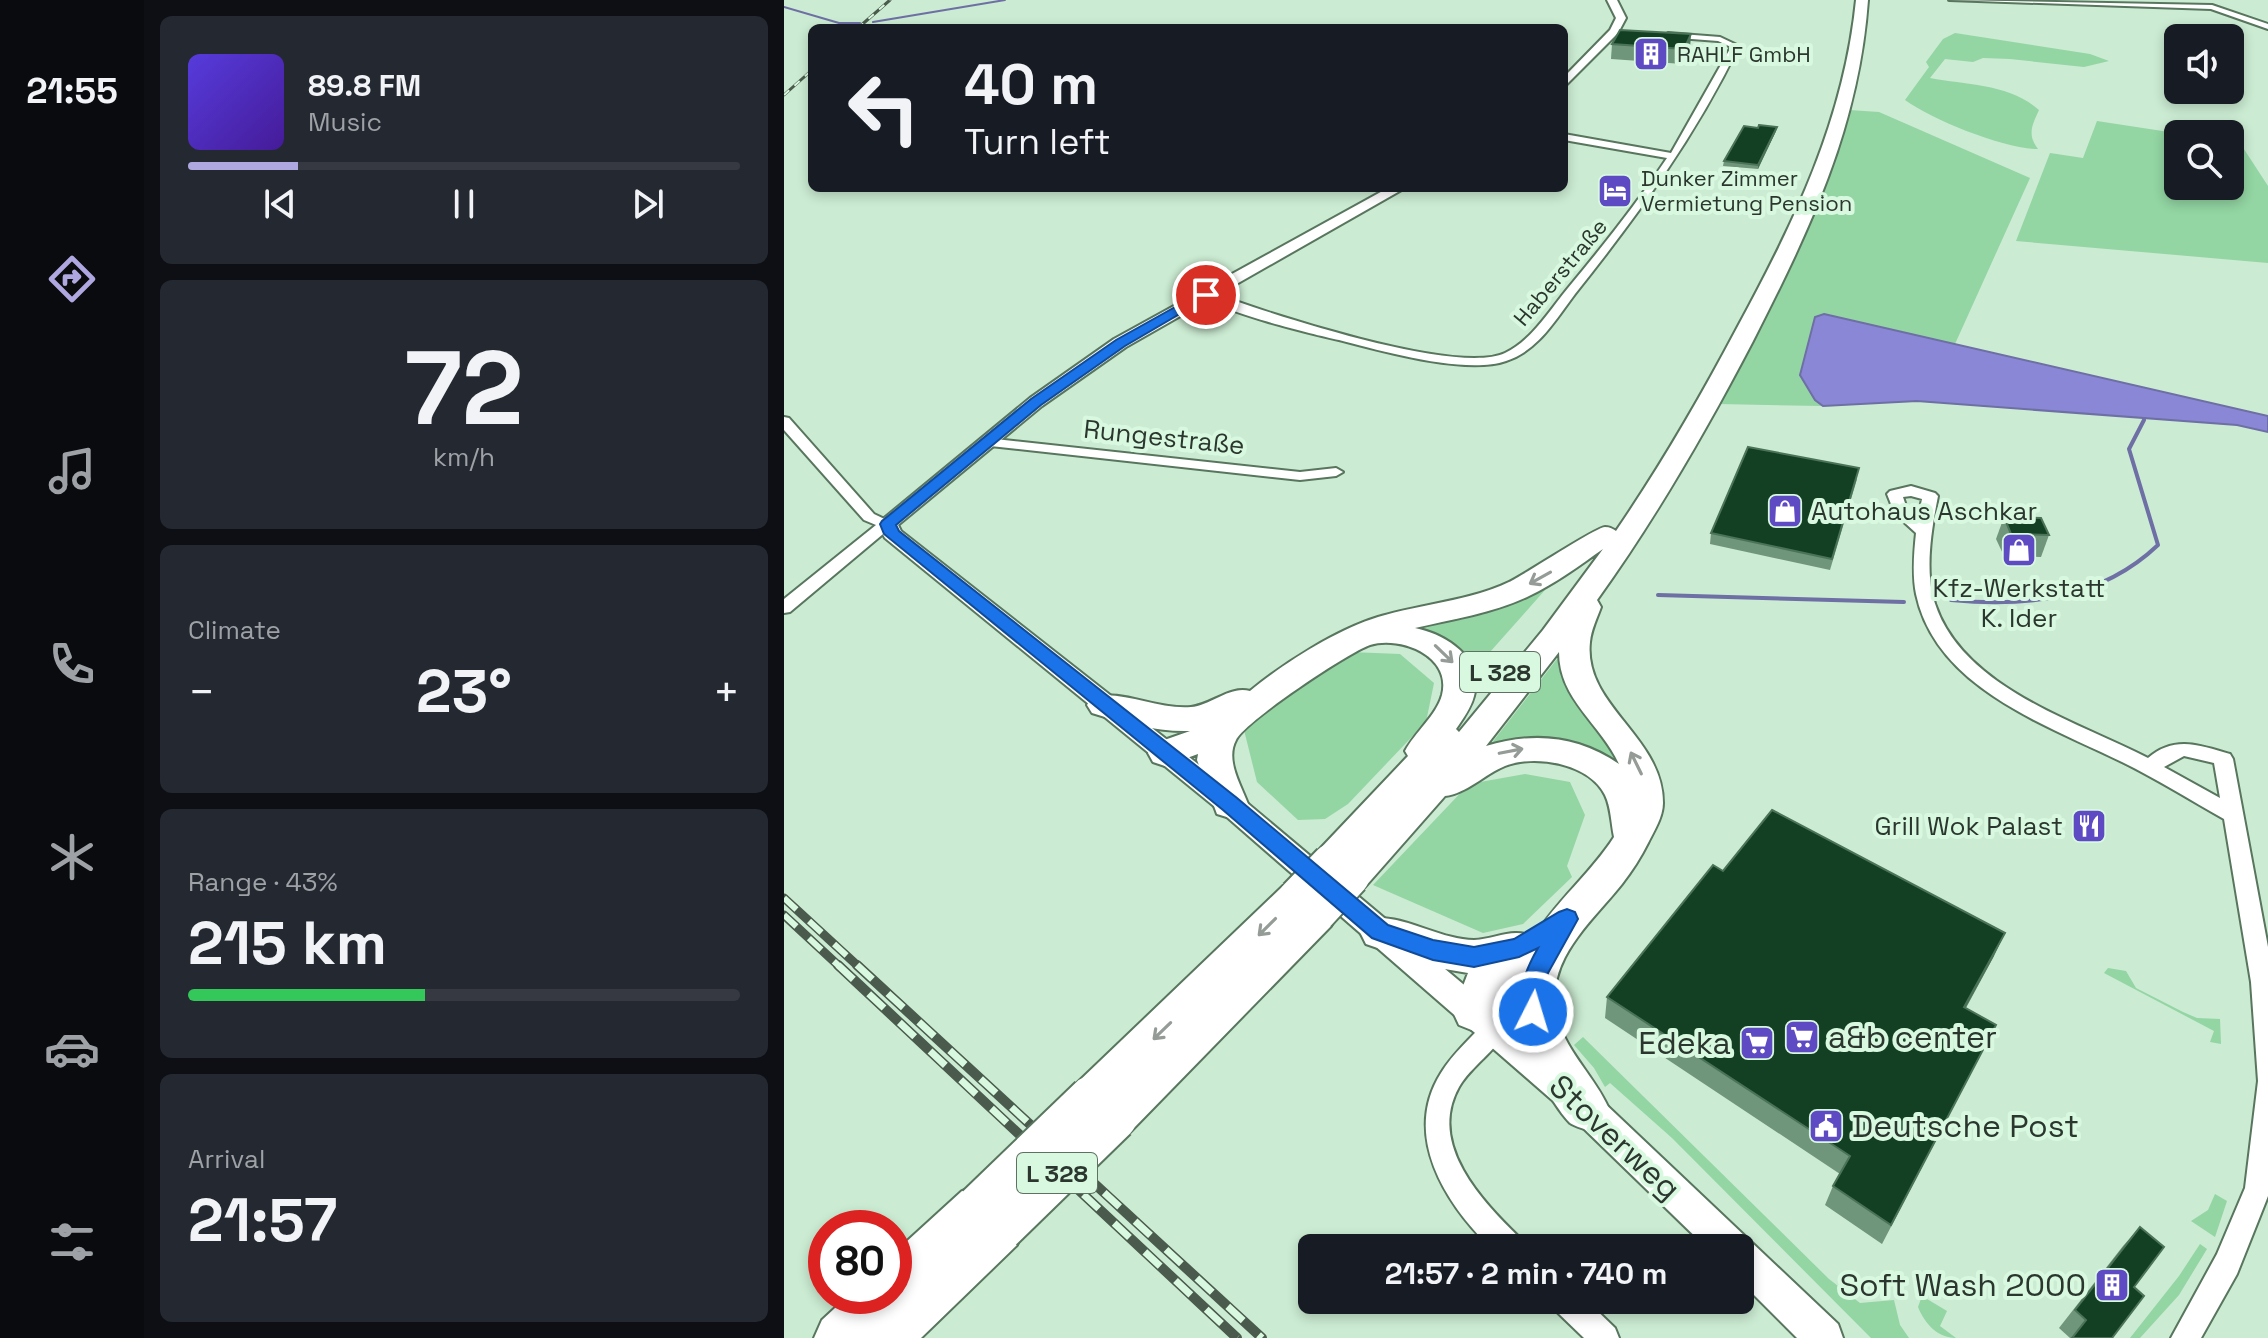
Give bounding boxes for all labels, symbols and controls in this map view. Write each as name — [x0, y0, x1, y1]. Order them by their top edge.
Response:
map controls — [2164, 24, 2244, 200]
button: sound — [2164, 24, 2244, 104]
building icon: RAHLF GmbH — [1632, 35, 1670, 73]
place label: RAHLF GmbH — [1677, 40, 1811, 68]
text: 40 m — [964, 49, 1098, 120]
icon: left — [832, 56, 936, 160]
text: 89.8 FM — [308, 66, 421, 105]
text: 21:55 — [26, 68, 118, 114]
text: Music — [308, 105, 382, 139]
text: Turn left — [964, 119, 1111, 165]
button: search — [2164, 120, 2244, 200]
place label: Dunker Zimmer Vermietung Pension — [1641, 164, 1852, 217]
hotel icon: Dunker Zimmer Vermietung Pension — [1596, 172, 1634, 210]
icon: previous — [258, 182, 302, 226]
icon: pause — [442, 182, 486, 226]
icon: next — [626, 182, 670, 226]
street label: Haberstraße — [1507, 213, 1613, 331]
icon: directions — [44, 251, 100, 307]
pin — [1172, 261, 1240, 329]
icon: arrive — [1184, 273, 1228, 317]
text: 72 — [405, 322, 523, 454]
street label: Rungestraße — [1082, 412, 1246, 462]
text: km/h — [433, 440, 495, 474]
icon: music — [44, 443, 100, 499]
shop icon: Autohaus Aschkar — [1766, 492, 1804, 530]
place label: Autohaus Aschkar — [1811, 494, 2037, 528]
shop icon: Kfz-Werkstatt K. Ider — [2000, 531, 2038, 569]
one-way arrow — [1529, 570, 1552, 586]
place label: Kfz-Werkstatt K. Ider — [1933, 571, 2105, 635]
text: Climate — [188, 613, 281, 647]
icon: phone — [44, 636, 100, 692]
one-way arrow — [1433, 643, 1453, 663]
road number: L 328 — [1460, 652, 1540, 692]
text: 23° — [416, 653, 512, 730]
text: − — [188, 664, 215, 720]
text: + — [713, 664, 740, 720]
one-way arrow — [1497, 743, 1523, 758]
one-way arrow — [1628, 751, 1643, 775]
restaurant icon: Grill Wok Palast — [2070, 807, 2108, 845]
place label: Grill Wok Palast — [1874, 809, 2063, 843]
icon: climate — [44, 829, 100, 885]
text: Range · 43% — [188, 865, 338, 899]
text: 215 km — [188, 905, 387, 982]
one-way arrow — [1258, 917, 1277, 936]
position arrow — [1491, 970, 1575, 1054]
place label: a&b center — [1828, 1017, 1997, 1057]
supermarket icon: a&b center — [1783, 1018, 1821, 1056]
icon: car — [44, 1021, 100, 1077]
one-way arrow — [1152, 1022, 1172, 1041]
place label: Edeka — [1638, 1023, 1731, 1063]
supermarket icon: Edeka — [1738, 1024, 1776, 1062]
street label: Stoverweg — [1541, 1066, 1689, 1208]
place label: Deutsche Post — [1852, 1106, 2079, 1146]
public building icon: Deutsche Post — [1807, 1107, 1845, 1145]
text: Arrival — [188, 1142, 265, 1176]
road number: L 328 — [1017, 1153, 1097, 1193]
text: 21:57 — [188, 1182, 337, 1259]
speed limit sign: 80 — [808, 1210, 912, 1314]
icon: filters — [44, 1214, 100, 1270]
text: 21:57 · 2 min · 740 m — [1385, 1254, 1667, 1293]
place label: Soft Wash 2000 — [1839, 1265, 2086, 1305]
building icon: Soft Wash 2000 — [2093, 1266, 2131, 1304]

